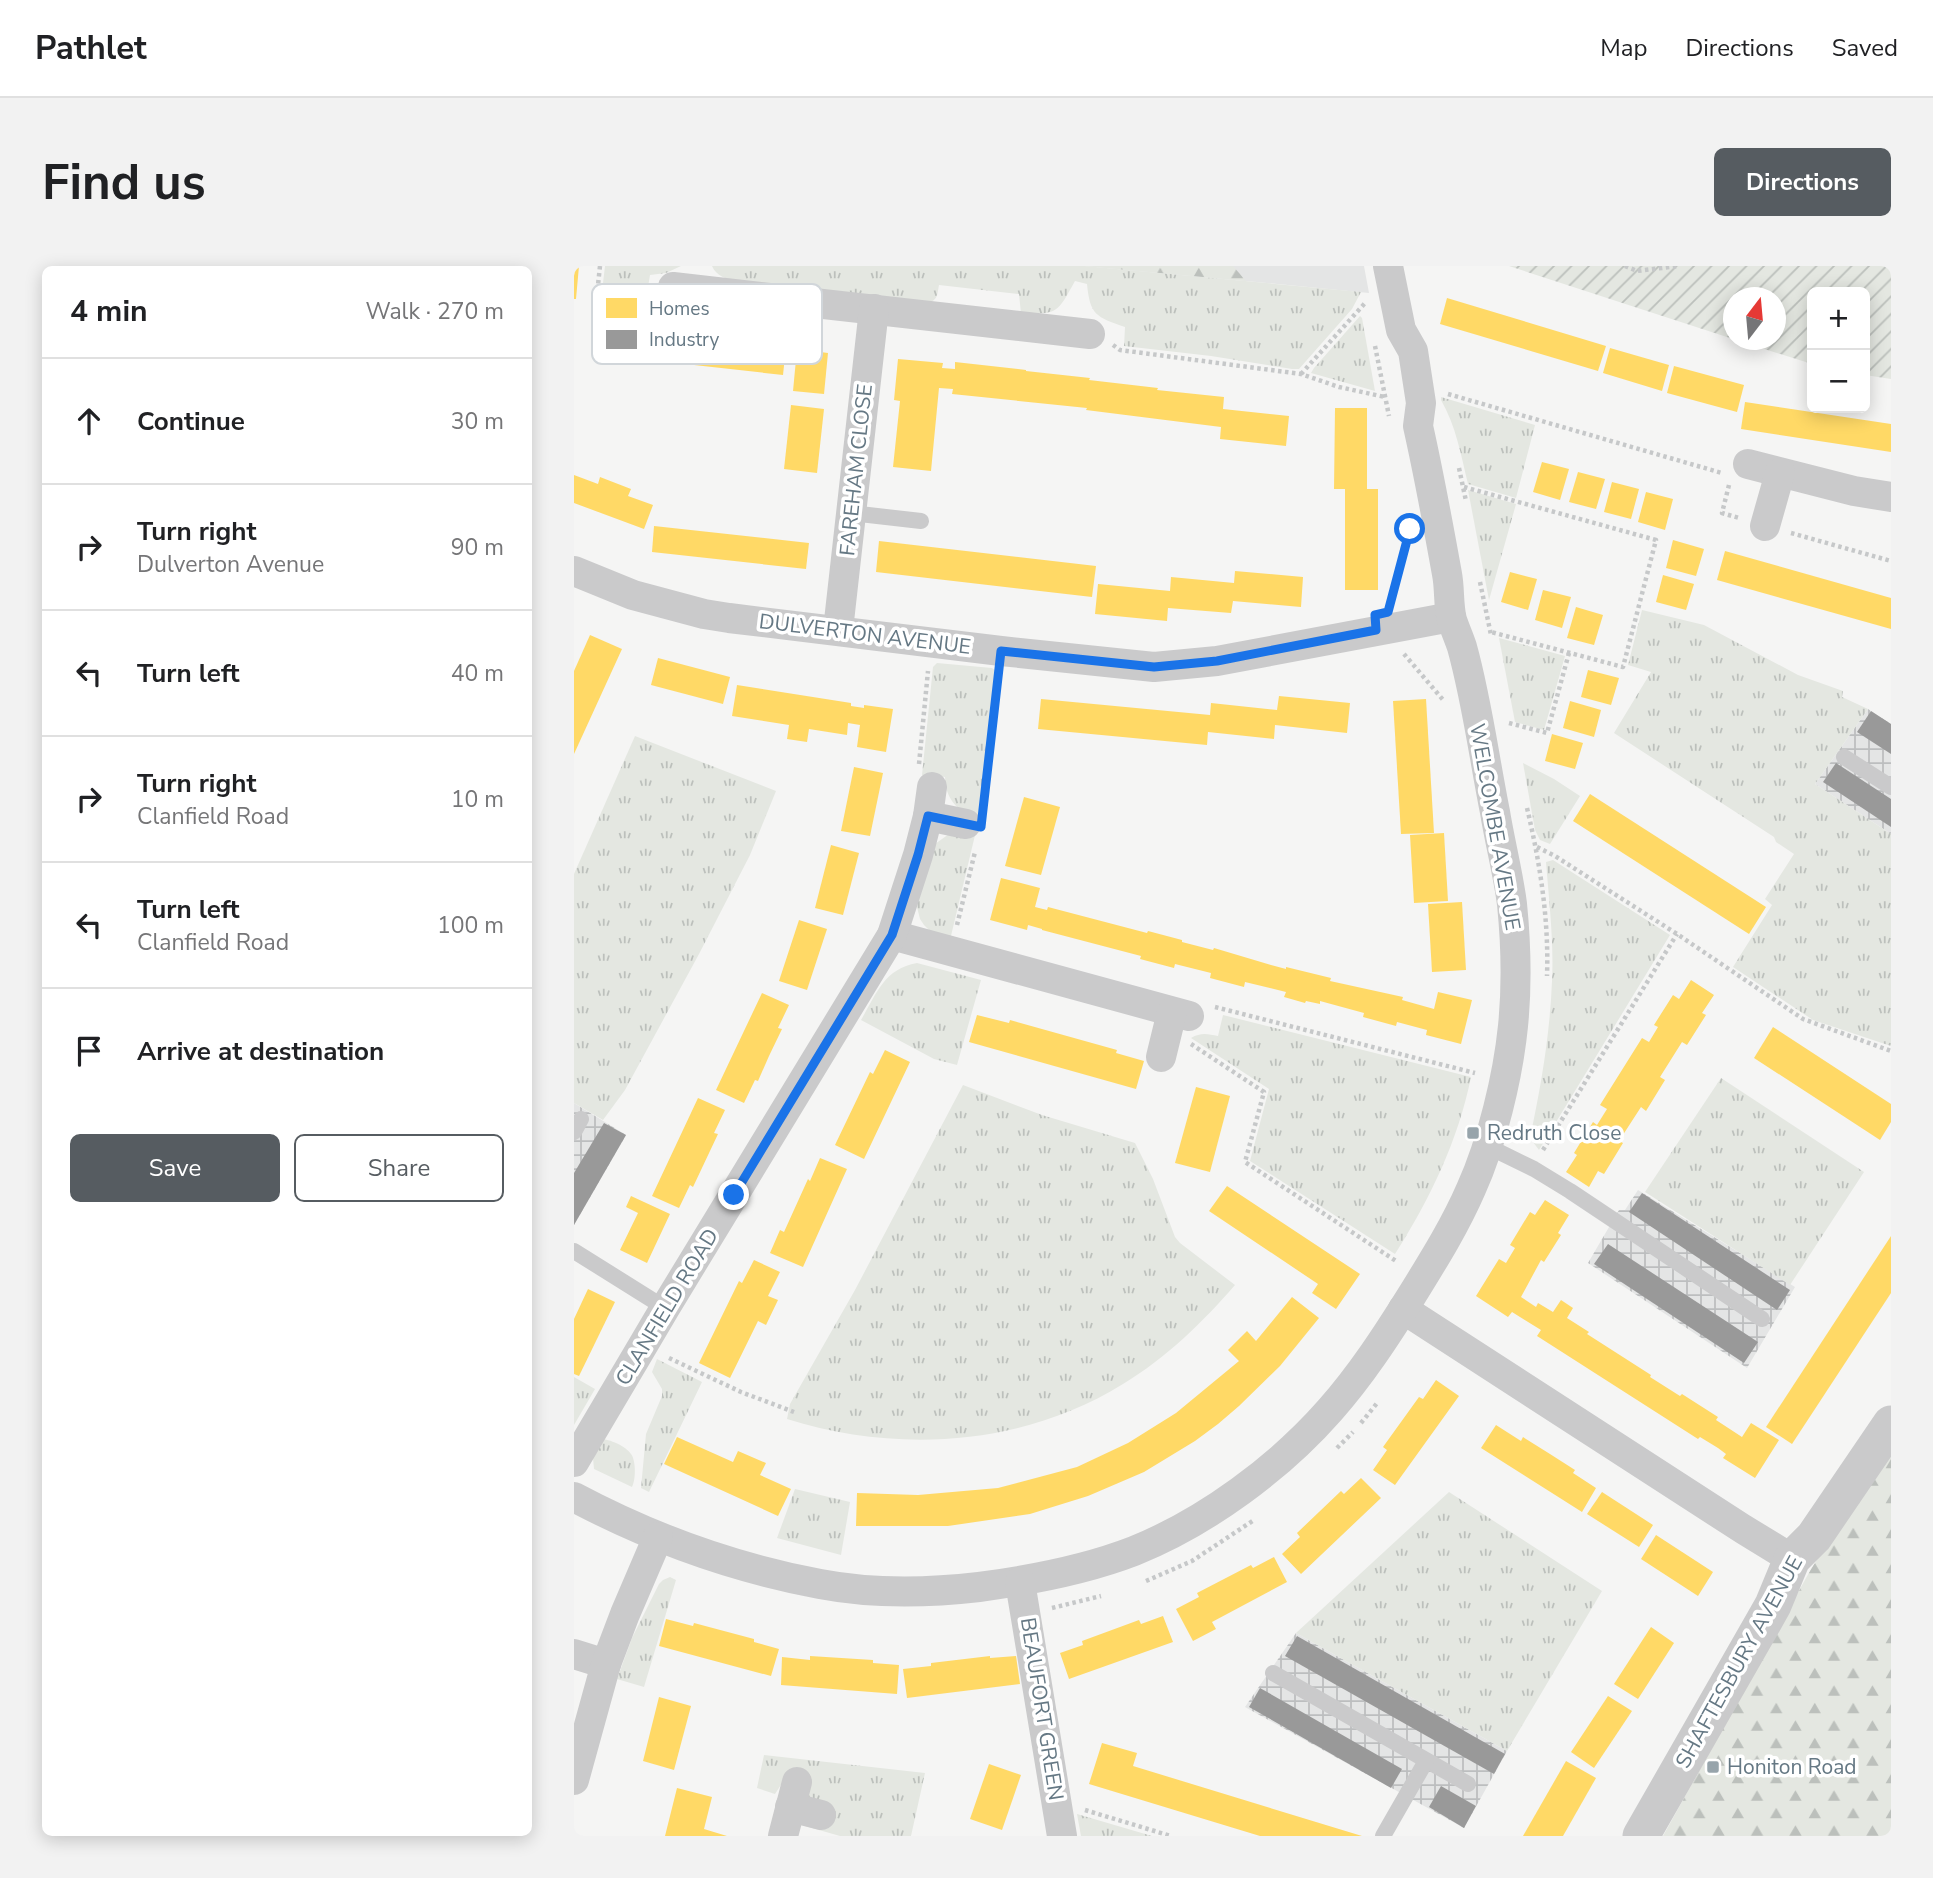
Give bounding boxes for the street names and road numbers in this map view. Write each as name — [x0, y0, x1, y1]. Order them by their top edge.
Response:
street label: FAREHAM CLOSE — [833, 383, 879, 557]
street label: DULVERTON AVENUE — [757, 607, 973, 661]
street label: WELCOMBE AVENUE — [1463, 721, 1527, 933]
street label: CLANFIELD ROAD — [609, 1223, 725, 1391]
street label: SHAFTESBURY AVENUE — [1669, 1551, 1809, 1773]
street label: BEAUFORT GREEN — [1014, 1616, 1070, 1802]

